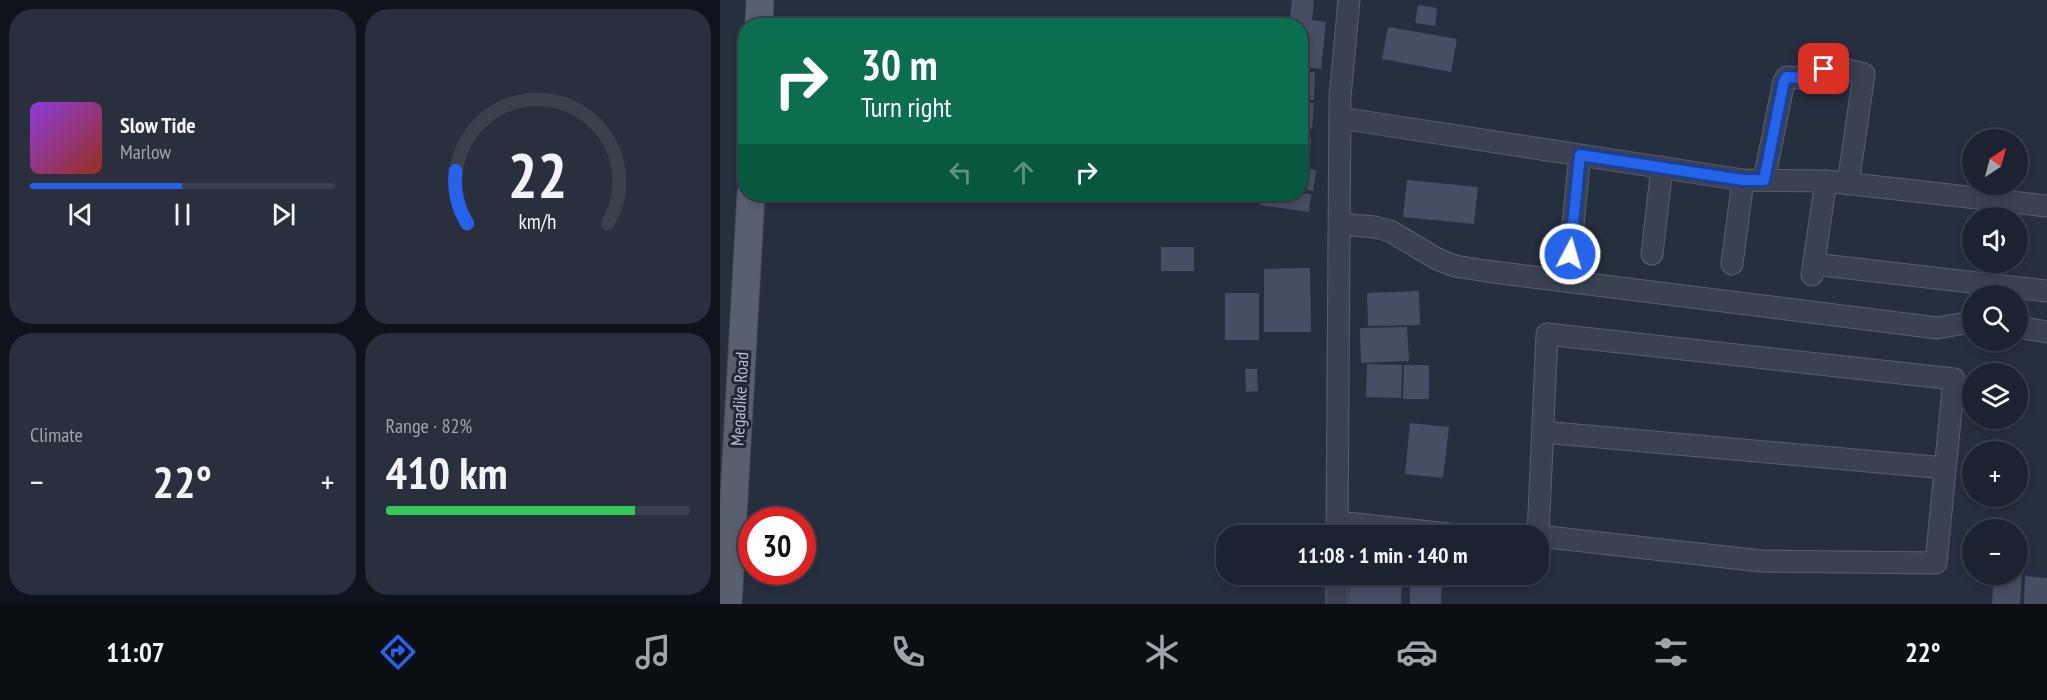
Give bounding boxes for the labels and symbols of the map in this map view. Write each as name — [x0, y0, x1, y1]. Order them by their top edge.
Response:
pin — [1798, 43, 1849, 94]
north arrow — [1962, 129, 2028, 195]
position arrow — [1538, 222, 1602, 286]
street label: Megadike Road — [726, 351, 753, 447]
speed limit sign: 30 — [738, 507, 816, 585]

